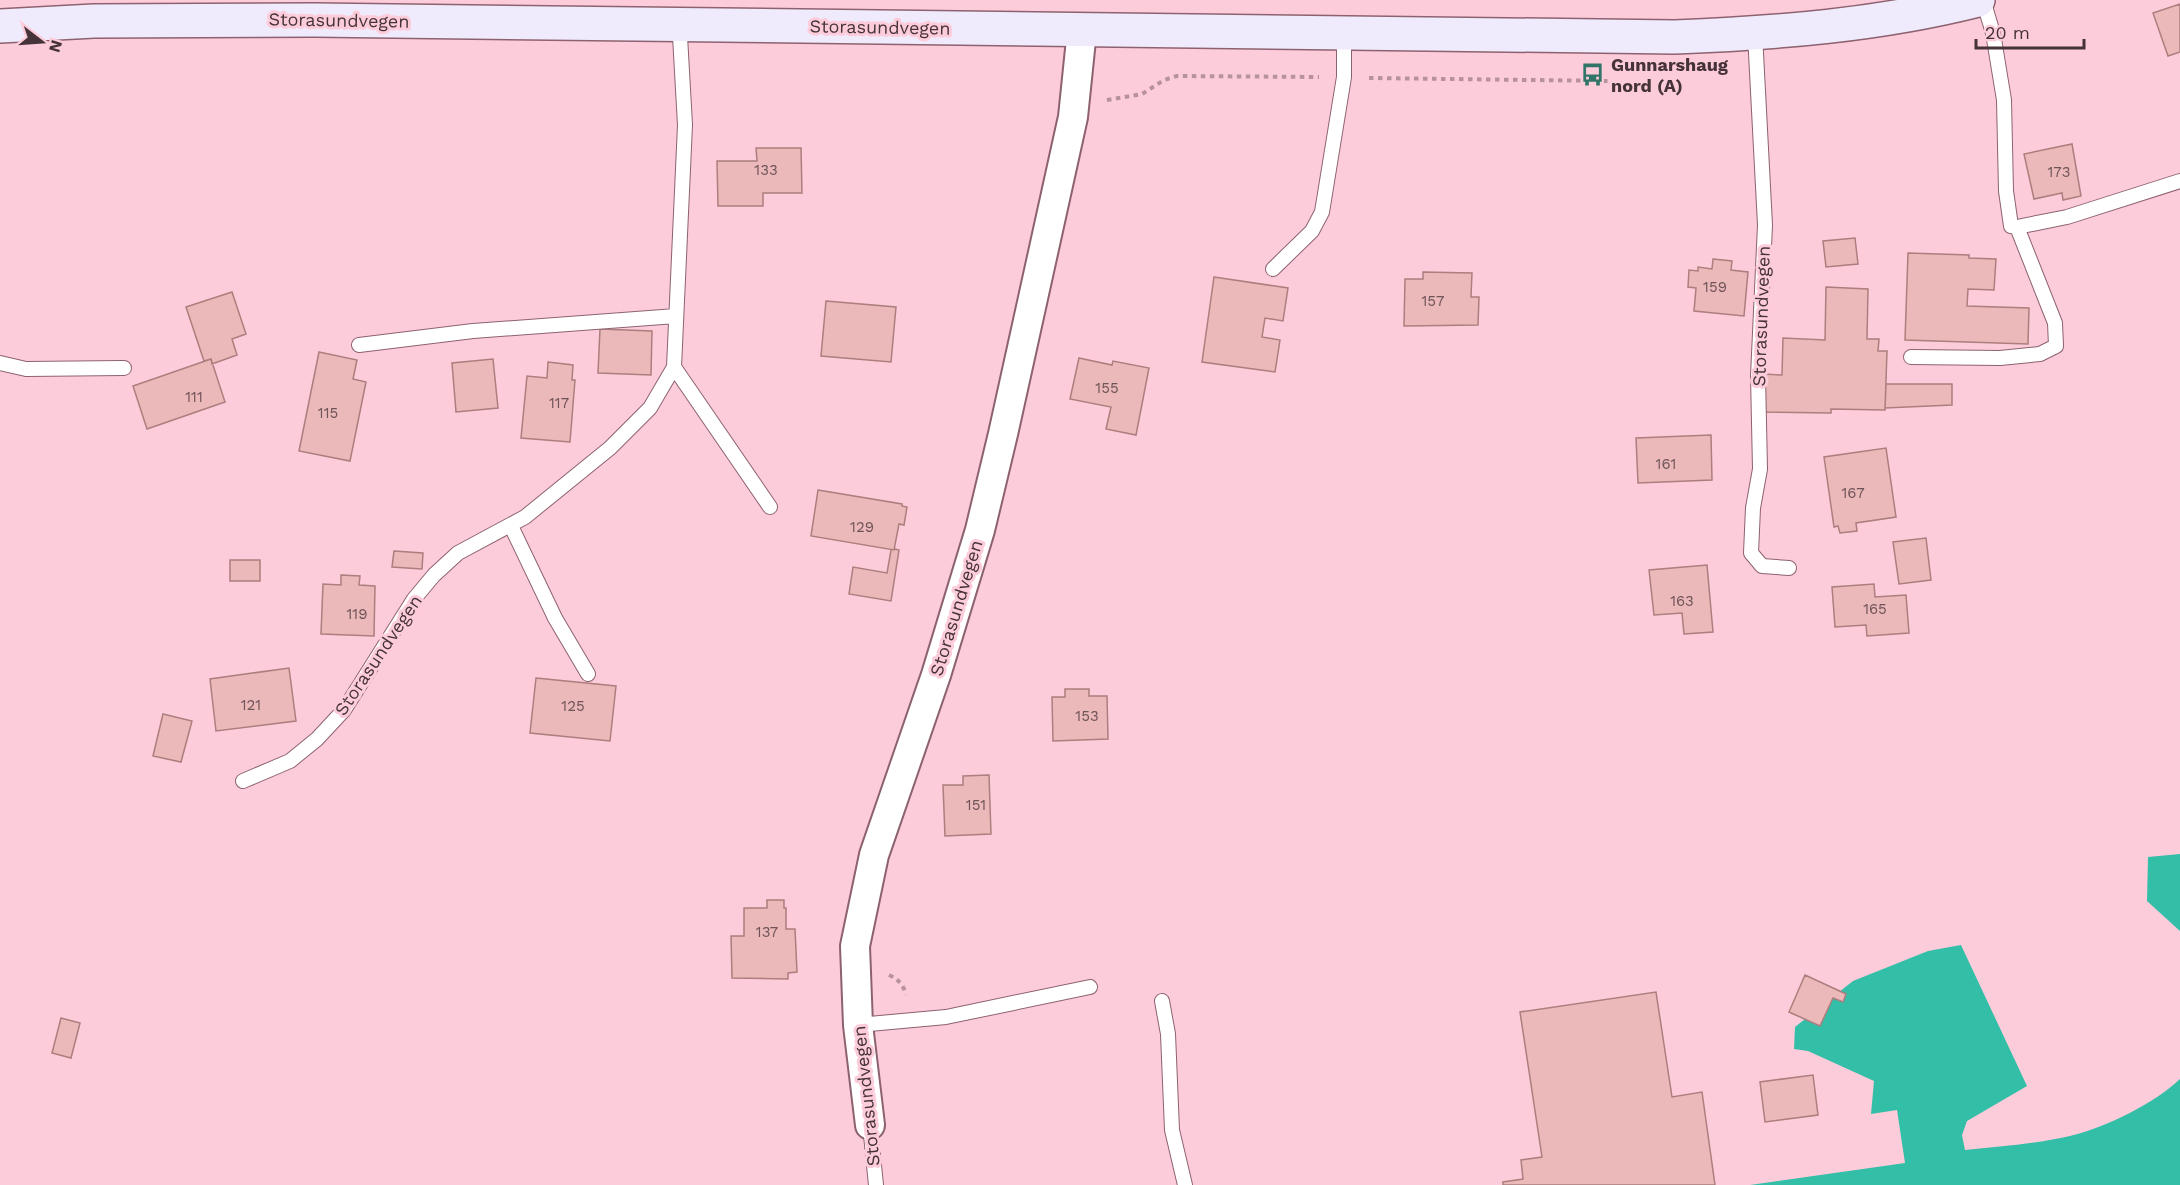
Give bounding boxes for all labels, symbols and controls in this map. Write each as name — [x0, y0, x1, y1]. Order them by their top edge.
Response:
street label: Storasundvegen — [268, 8, 410, 32]
north arrow — [12, 12, 72, 72]
scale bar — [1976, 12, 2084, 50]
street label: Storasundvegen — [809, 15, 951, 39]
text: 20 m — [1985, 22, 2030, 43]
text: N — [45, 38, 67, 55]
place label: Gunnarshaug nord (A) — [1611, 54, 1729, 96]
bus stop icon: Gunnarshaug nord (A) — [1580, 61, 1606, 87]
house number: 133 — [754, 161, 778, 179]
house number: 173 — [2047, 163, 2071, 181]
street label: Storasundvegen — [1748, 245, 1774, 387]
house number: 159 — [1703, 278, 1727, 296]
house number: 157 — [1422, 292, 1445, 310]
house number: 155 — [1095, 379, 1119, 397]
house number: 111 — [185, 388, 203, 406]
house number: 117 — [549, 394, 569, 412]
house number: 115 — [318, 404, 338, 422]
house number: 161 — [1656, 455, 1676, 473]
house number: 167 — [1841, 484, 1865, 502]
house number: 129 — [850, 518, 874, 536]
street label: Storasundvegen — [925, 537, 987, 679]
street label: Storasundvegen — [330, 591, 426, 719]
house number: 163 — [1670, 592, 1694, 610]
house number: 165 — [1863, 600, 1887, 618]
house number: 119 — [347, 605, 367, 623]
house number: 121 — [241, 696, 261, 714]
house number: 125 — [561, 697, 585, 715]
house number: 153 — [1075, 707, 1099, 725]
house number: 151 — [966, 796, 986, 814]
house number: 137 — [756, 923, 778, 941]
street label: Storasundvegen — [848, 1025, 884, 1167]

